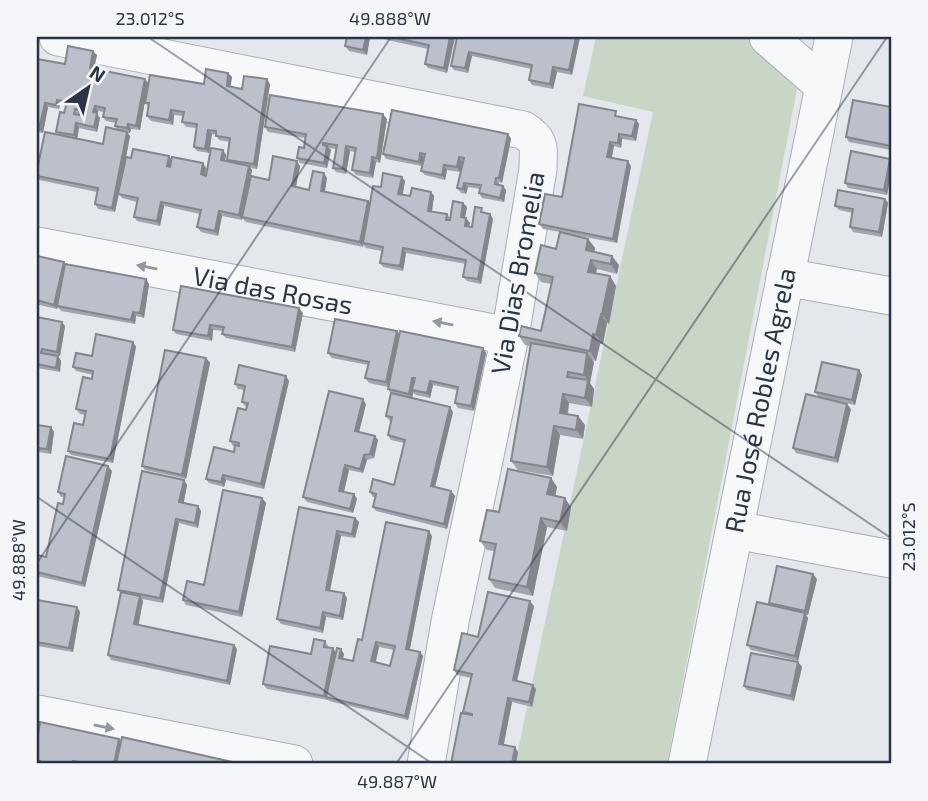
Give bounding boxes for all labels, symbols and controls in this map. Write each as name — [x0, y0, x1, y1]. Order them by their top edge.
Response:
text: 23.012°S — [115, 7, 185, 29]
text: 49.888°W — [349, 7, 431, 29]
north arrow — [52, 52, 122, 122]
text: N — [86, 60, 110, 87]
street label: Via Dias Bromelia — [483, 169, 550, 377]
street label: Via das Rosas — [191, 259, 356, 320]
one-way arrow — [136, 261, 158, 272]
street label: Rua José Robles Agrela — [717, 265, 801, 535]
one-way arrow — [432, 317, 454, 328]
text: 23.012°S — [897, 502, 919, 572]
text: 49.888°W — [7, 519, 29, 601]
one-way arrow — [93, 722, 115, 733]
text: 49.887°W — [357, 770, 437, 792]

